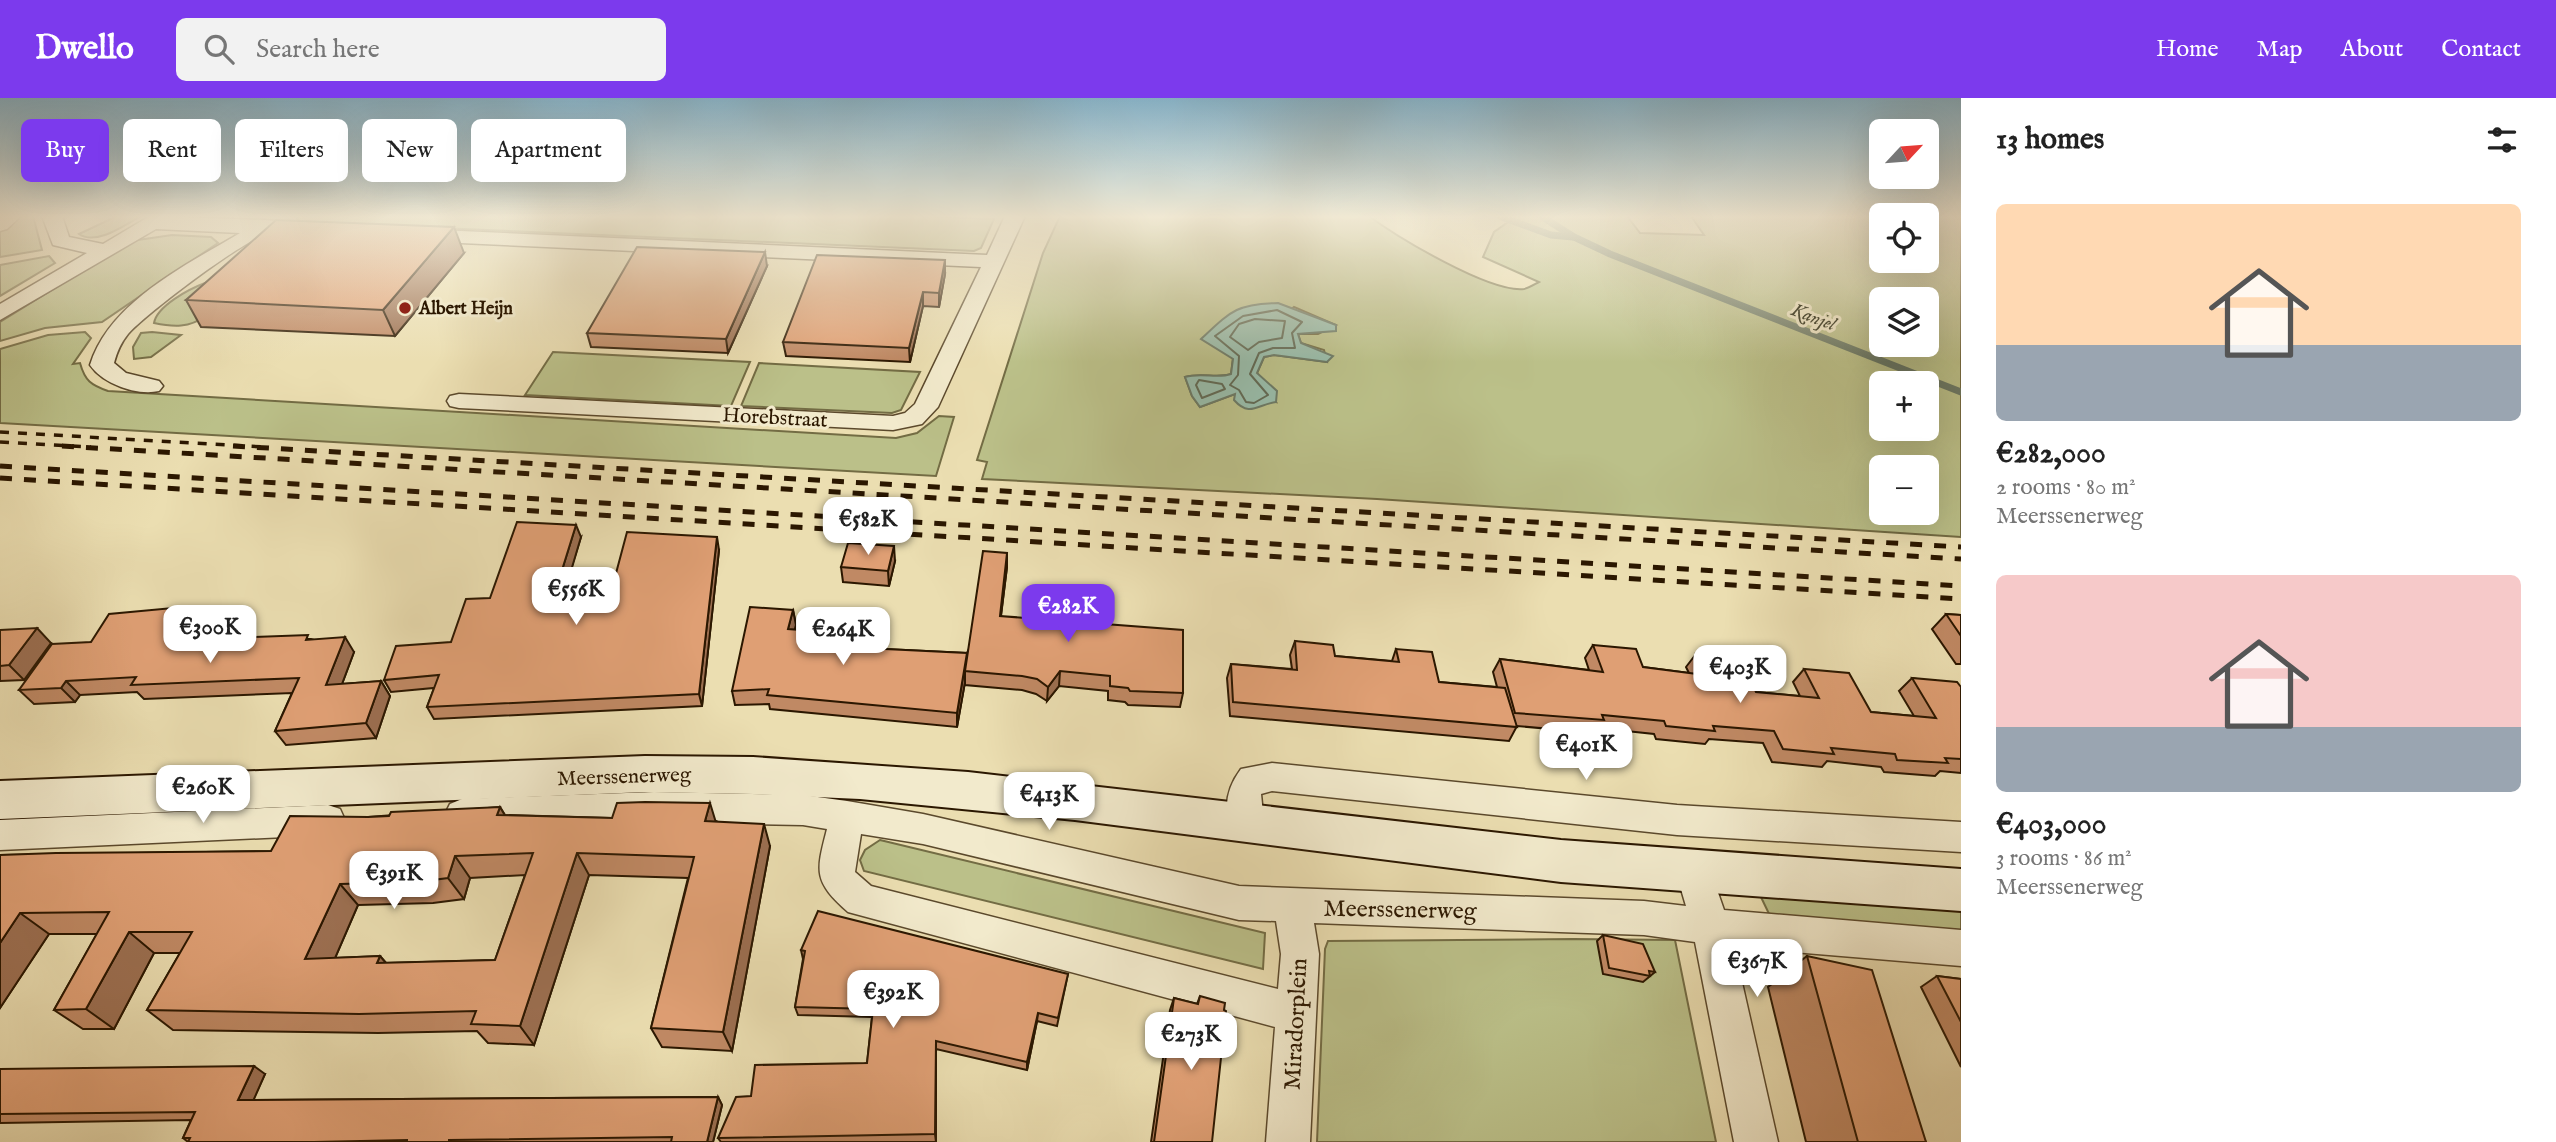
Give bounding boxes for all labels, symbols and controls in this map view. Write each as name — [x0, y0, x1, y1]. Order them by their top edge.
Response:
search box — [176, 18, 666, 81]
text: Dwello — [35, 28, 134, 70]
icon: search — [200, 30, 238, 68]
text: Search here — [256, 33, 380, 66]
text: Home — [2156, 34, 2219, 65]
text: Map — [2257, 34, 2303, 65]
text: About — [2341, 34, 2403, 65]
text: Contact — [2441, 34, 2521, 65]
chip: Buy — [21, 119, 109, 182]
chip: Rent — [123, 119, 221, 182]
chip: Filters — [235, 119, 348, 182]
chip: New — [362, 119, 457, 182]
chip: Apartment — [471, 119, 626, 182]
north arrow — [1869, 119, 1939, 189]
map controls — [1869, 119, 1939, 525]
text: 13 homes — [1996, 121, 2104, 159]
icon: filters — [2483, 121, 2521, 159]
button: locate — [1869, 203, 1939, 273]
icon: home — [2196, 250, 2322, 376]
button: layers — [1869, 287, 1939, 357]
place label: Albert Heijn — [418, 298, 513, 321]
water label: Kanjel — [1787, 298, 1840, 338]
marker: Albert Heijn — [397, 300, 413, 316]
button: + — [1869, 371, 1939, 441]
street label: Horebstraat — [722, 402, 828, 435]
text: €282,000 — [1996, 435, 2106, 473]
button: − — [1869, 455, 1939, 525]
text: 2 rooms · 80 m² — [1996, 473, 2136, 502]
pin: €582K — [819, 498, 917, 557]
text: Meerssenerweg — [1996, 502, 2143, 531]
text: €582K — [839, 505, 897, 534]
pin: €556K — [527, 568, 625, 627]
text: €556K — [548, 575, 604, 604]
pin: €282K — [1019, 584, 1117, 644]
text: €282K — [1038, 592, 1098, 621]
pin: €300K — [161, 606, 259, 665]
pin: €264K — [794, 608, 892, 667]
text: €300K — [179, 613, 241, 642]
text: €264K — [812, 615, 874, 644]
icon: home — [2196, 621, 2322, 747]
pin: €403K — [1691, 646, 1789, 705]
text: €403K — [1709, 653, 1771, 682]
pin: €401K — [1537, 722, 1635, 782]
text: €401K — [1555, 730, 1617, 759]
street label: Meerssenerweg — [556, 762, 692, 793]
pin: €260K — [154, 766, 252, 825]
pin: €413K — [1000, 772, 1098, 832]
text: €260K — [172, 773, 234, 802]
text: €413K — [1020, 780, 1078, 809]
text: €403,000 — [1996, 806, 2106, 844]
text: 3 rooms · 86 m² — [1996, 844, 2132, 873]
pin: €391K — [345, 852, 443, 911]
text: €391K — [365, 859, 423, 888]
text: Meerssenerweg — [1996, 873, 2143, 902]
street label: Meerssenerweg — [1323, 894, 1478, 927]
pin: €367K — [1708, 940, 1806, 999]
text: €367K — [1727, 947, 1787, 976]
street label: Miradorplein — [1278, 957, 1315, 1091]
pin: €392K — [844, 970, 942, 1030]
text: €392K — [863, 978, 923, 1007]
pin: €273K — [1142, 1012, 1240, 1072]
text: €273K — [1161, 1020, 1221, 1049]

